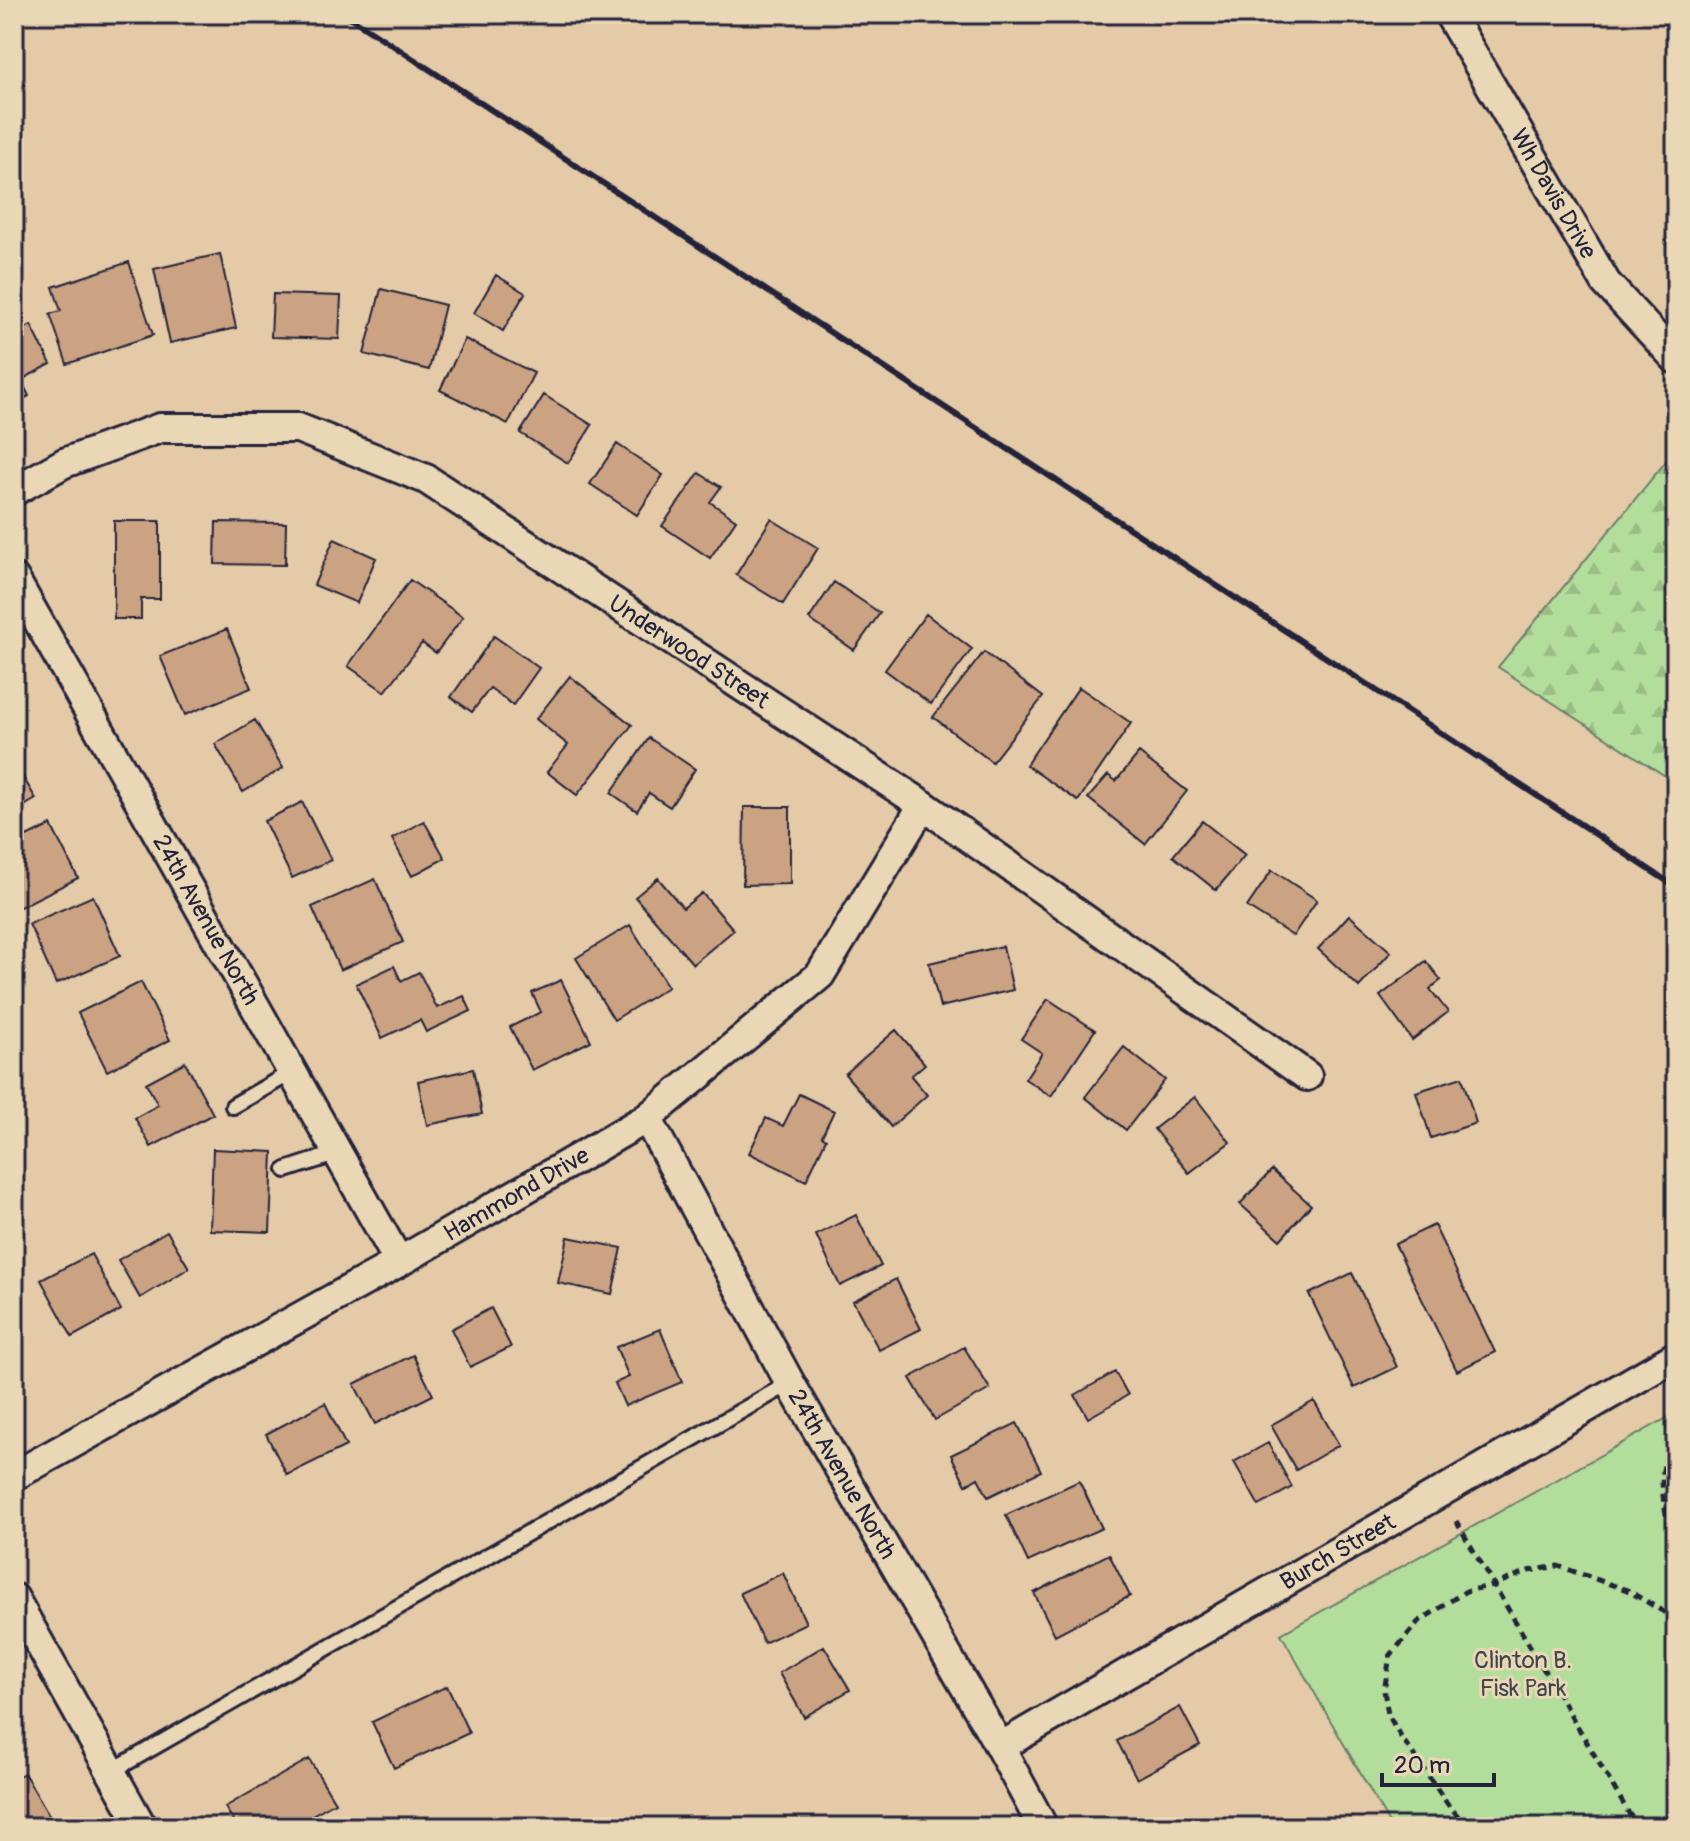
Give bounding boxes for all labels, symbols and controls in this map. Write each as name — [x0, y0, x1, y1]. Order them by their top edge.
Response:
street label: Wh Davis Drive — [1505, 123, 1603, 264]
street label: Underwood Street — [603, 588, 775, 715]
street label: 24th Avenue North — [147, 829, 266, 1010]
street label: Hammond Drive — [438, 1140, 594, 1248]
street label: 24th Avenue North — [782, 1384, 903, 1564]
street label: Burch Street — [1275, 1507, 1401, 1596]
park label: Clinton B. Fisk Park — [1474, 1646, 1572, 1703]
scale bar — [1382, 1737, 1494, 1787]
text: 20 m — [1394, 1751, 1450, 1780]

